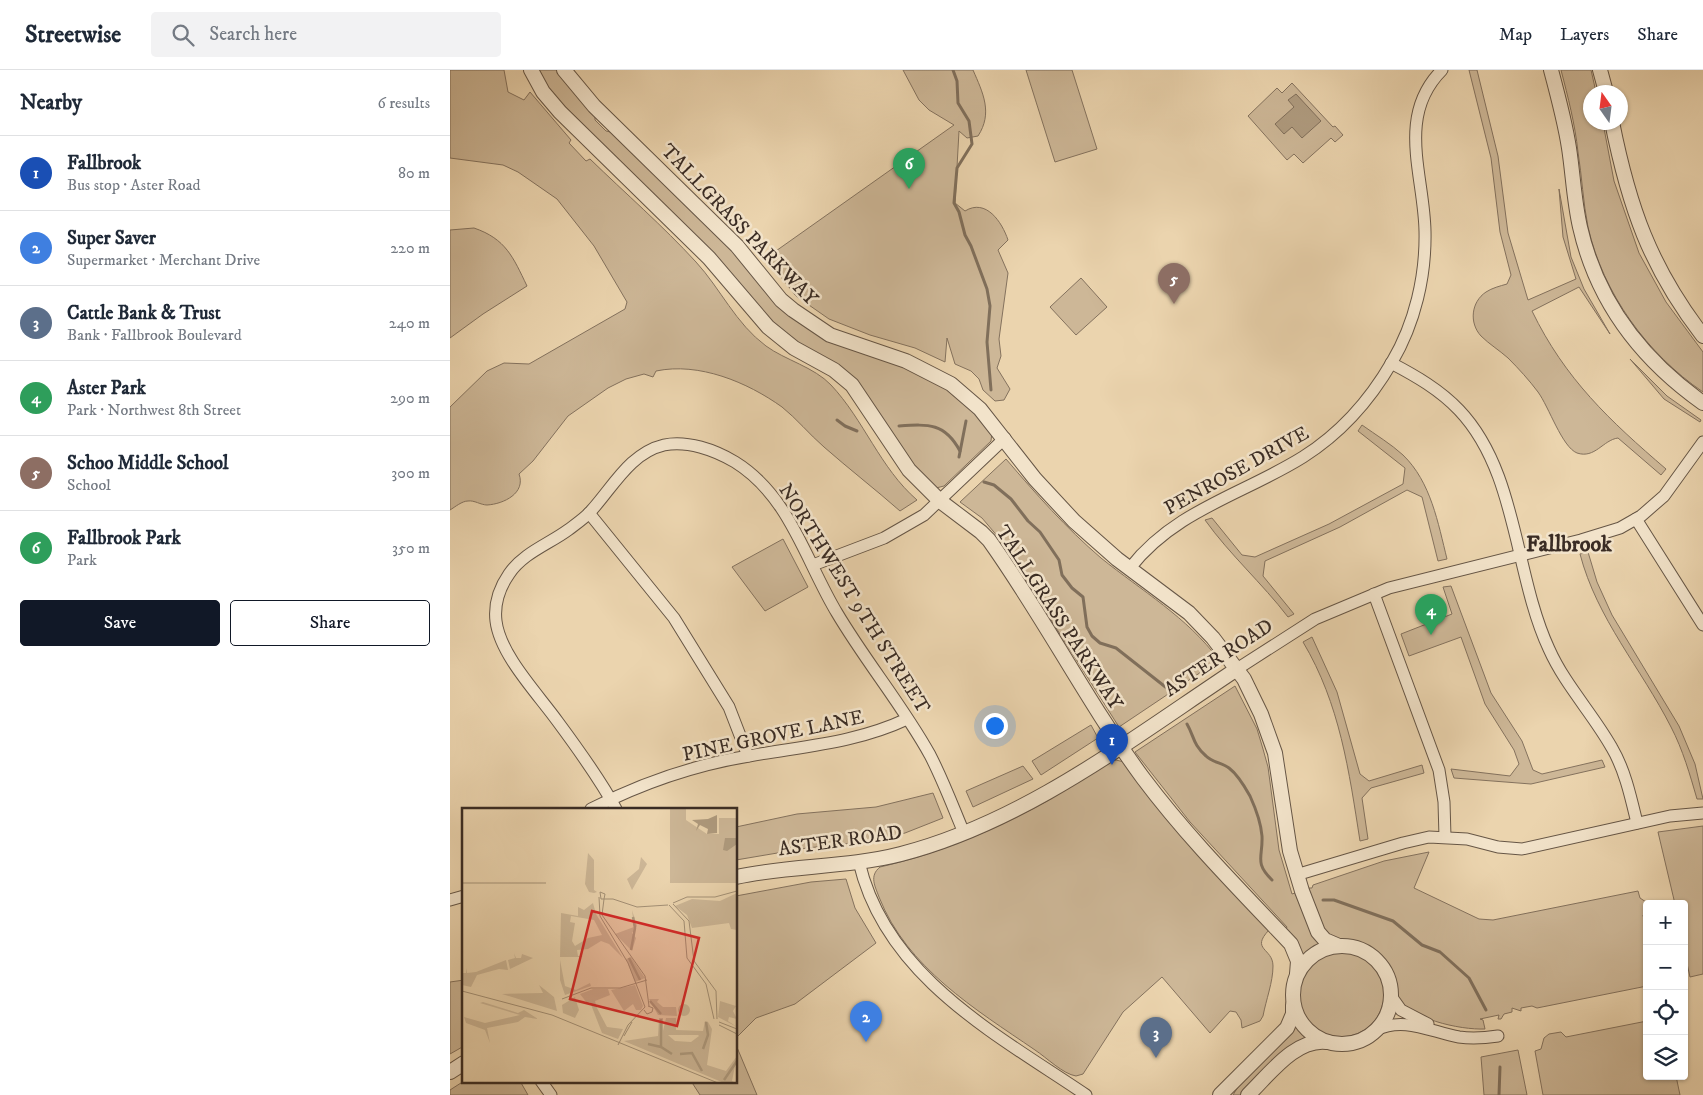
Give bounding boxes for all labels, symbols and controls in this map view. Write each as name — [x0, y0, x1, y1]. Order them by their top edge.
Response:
search box — [151, 12, 501, 57]
text: Streetwise — [25, 20, 121, 50]
icon: search — [169, 21, 197, 49]
text: Search here — [209, 23, 297, 46]
text: Map — [1499, 24, 1532, 46]
text: Layers — [1560, 24, 1609, 46]
text: Share — [1637, 24, 1678, 46]
north arrow — [1583, 85, 1628, 130]
text: Nearby — [20, 90, 82, 116]
text: 6 results — [377, 93, 430, 113]
street label: TALLGRASS PARKWAY — [655, 139, 823, 311]
pin: 6 — [893, 148, 925, 189]
text: Fallbrook — [67, 152, 141, 175]
text: 1 — [33, 163, 39, 183]
text: 80 m — [398, 163, 430, 183]
text: Bus stop · Aster Road — [67, 175, 200, 195]
text: Super Saver — [67, 227, 156, 250]
text: 2 — [32, 238, 40, 258]
text: 220 m — [390, 238, 430, 258]
text: Supermarket · Merchant Drive — [67, 250, 260, 270]
pin: 5 — [1158, 263, 1190, 304]
text: Cattle Bank & Trust — [67, 302, 221, 325]
text: 3 — [33, 313, 39, 333]
text: 240 m — [389, 313, 430, 333]
text: Bank · Fallbrook Boulevard — [67, 325, 242, 345]
text: Aster Park — [67, 377, 146, 400]
text: 4 — [31, 388, 41, 408]
text: 290 m — [390, 388, 430, 408]
text: Park · Northwest 8th Street — [67, 400, 241, 420]
street label: PENROSE DRIVE — [1160, 421, 1313, 521]
text: Schoo Middle School — [67, 452, 229, 475]
text: 5 — [32, 463, 40, 483]
text: 300 m — [391, 463, 430, 483]
text: School — [67, 475, 111, 495]
street label: NORTHWEST 9TH STREET — [773, 479, 935, 718]
street label: TALLGRASS PARKWAY — [990, 521, 1128, 715]
text: Fallbrook Park — [67, 527, 181, 550]
district label: Fallbrook — [1526, 531, 1613, 558]
text: 6 — [32, 538, 40, 558]
text: 350 m — [392, 538, 430, 558]
text: Park — [67, 550, 97, 570]
pin: 4 — [1415, 594, 1447, 635]
button: Save — [20, 600, 220, 646]
button: Share — [230, 600, 430, 646]
street label: ASTER ROAD — [1160, 614, 1278, 703]
street label: PINE GROVE LANE — [680, 705, 866, 768]
your location — [982, 713, 1008, 739]
pin: 1 — [1096, 724, 1128, 765]
inset map — [462, 808, 738, 1082]
street label: ASTER ROAD — [777, 820, 904, 863]
map controls — [1643, 900, 1688, 1080]
button: + — [1643, 900, 1688, 945]
button: − — [1643, 945, 1688, 990]
button: locate — [1643, 990, 1688, 1035]
pin: 2 — [850, 1001, 882, 1042]
pin: 3 — [1140, 1017, 1172, 1058]
button: layers — [1643, 1035, 1688, 1080]

